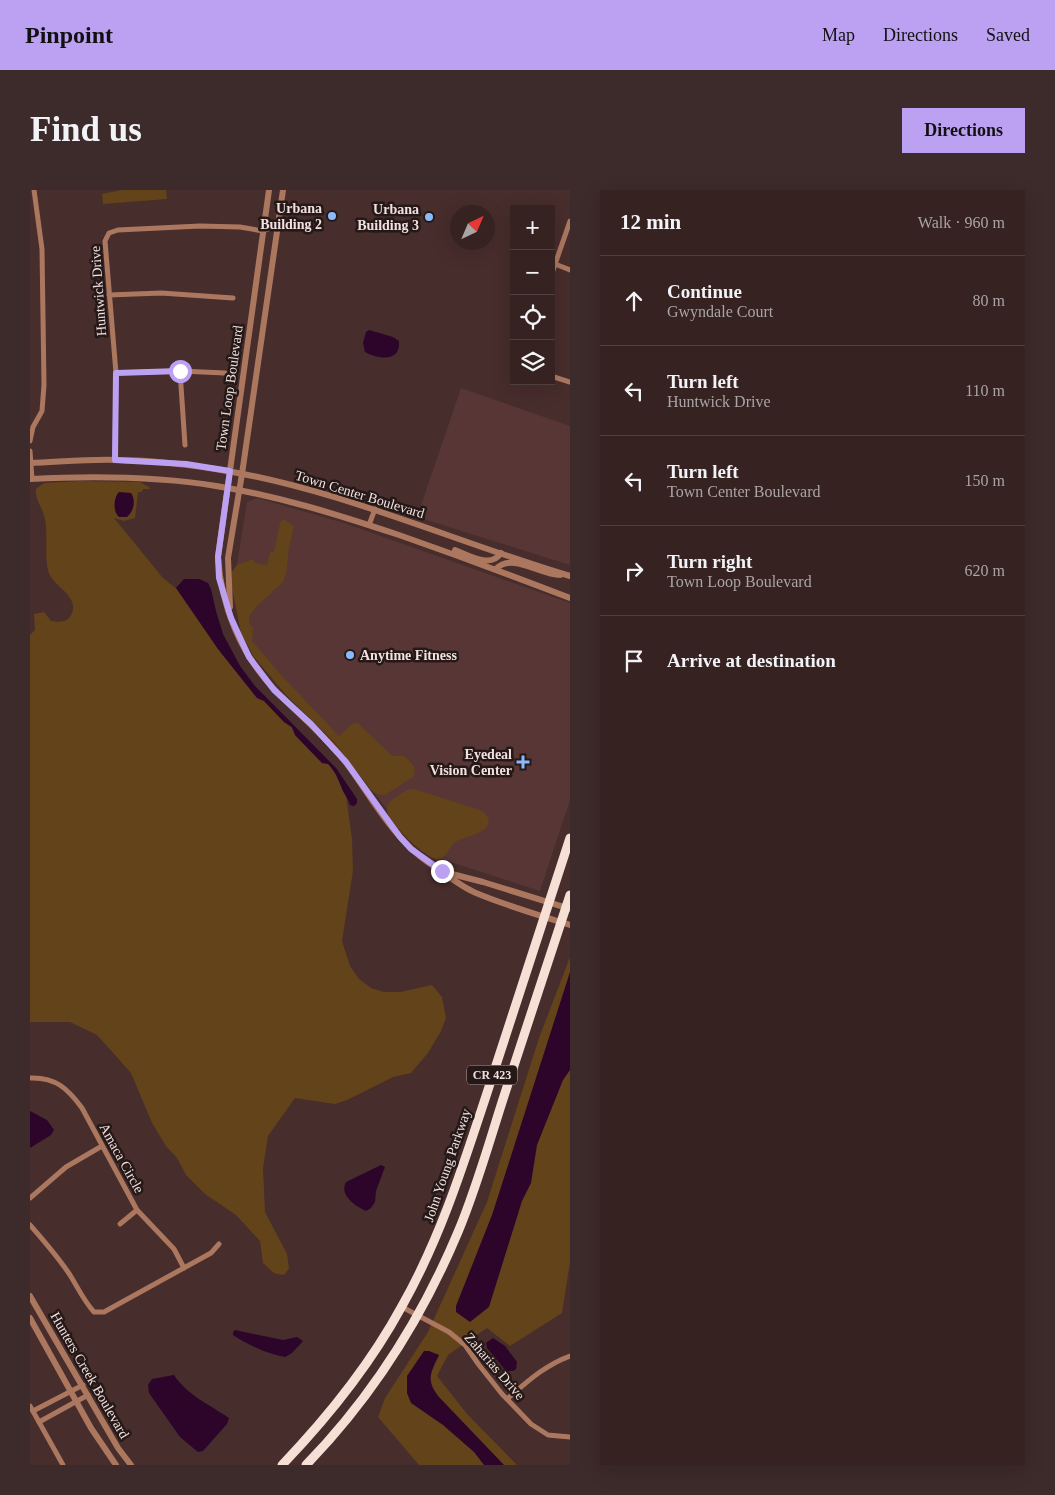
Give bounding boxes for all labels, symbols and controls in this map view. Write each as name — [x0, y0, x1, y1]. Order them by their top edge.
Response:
text: Pinpoint — [25, 22, 113, 48]
text: Map — [822, 25, 855, 45]
text: Directions — [883, 25, 958, 45]
text: Saved — [986, 25, 1030, 45]
button: Directions — [902, 108, 1025, 153]
text: Find us — [30, 110, 142, 149]
place label: Urbana Building 2 — [260, 201, 322, 232]
place label: Urbana Building 3 — [357, 202, 419, 233]
north arrow — [450, 205, 495, 250]
map controls — [510, 205, 555, 385]
button: + — [510, 205, 555, 250]
marker: Urbana Building 2 — [326, 210, 338, 222]
text: 12 min — [620, 210, 681, 234]
marker: Urbana Building 3 — [423, 211, 435, 223]
text: Walk · 960 m — [918, 214, 1005, 231]
street label: Huntwick Drive — [88, 245, 109, 337]
button: − — [510, 250, 555, 295]
text: Continue — [667, 281, 742, 302]
icon: ahead — [620, 287, 648, 315]
text: 80 m — [973, 292, 1005, 309]
button: locate — [510, 295, 555, 340]
text: Gwyndale Court — [667, 303, 773, 320]
street label: Town Loop Boulevard — [213, 324, 246, 452]
button: layers — [510, 340, 555, 385]
route start — [169, 360, 192, 383]
text: Turn left — [667, 371, 739, 392]
icon: left — [620, 377, 648, 405]
text: 110 m — [965, 382, 1005, 399]
text: Huntwick Drive — [667, 393, 771, 410]
text: Turn left — [667, 461, 739, 482]
icon: left — [620, 467, 648, 495]
street label: Town Center Boulevard — [293, 468, 426, 521]
text: 150 m — [965, 472, 1005, 489]
text: Town Center Boulevard — [667, 483, 821, 500]
text: Turn right — [667, 551, 752, 572]
icon: right — [620, 557, 648, 585]
text: 620 m — [965, 562, 1005, 579]
text: Town Loop Boulevard — [667, 573, 812, 590]
icon: arrive — [620, 647, 648, 675]
place label: Anytime Fitness — [360, 648, 457, 663]
marker: Anytime Fitness — [344, 649, 356, 661]
text: Arrive at destination — [667, 650, 836, 671]
place label: Eyedeal Vision Center — [430, 747, 512, 778]
marker: Eyedeal Vision Center — [516, 755, 530, 769]
route end — [431, 860, 454, 883]
road number: CR 423 — [467, 1066, 517, 1084]
street label: John Young Parkway — [421, 1107, 474, 1224]
street label: Amaca Circle — [96, 1121, 147, 1196]
street label: Hunters Creek Boulevard — [47, 1310, 132, 1441]
street label: Zaharias Drive — [462, 1330, 528, 1403]

